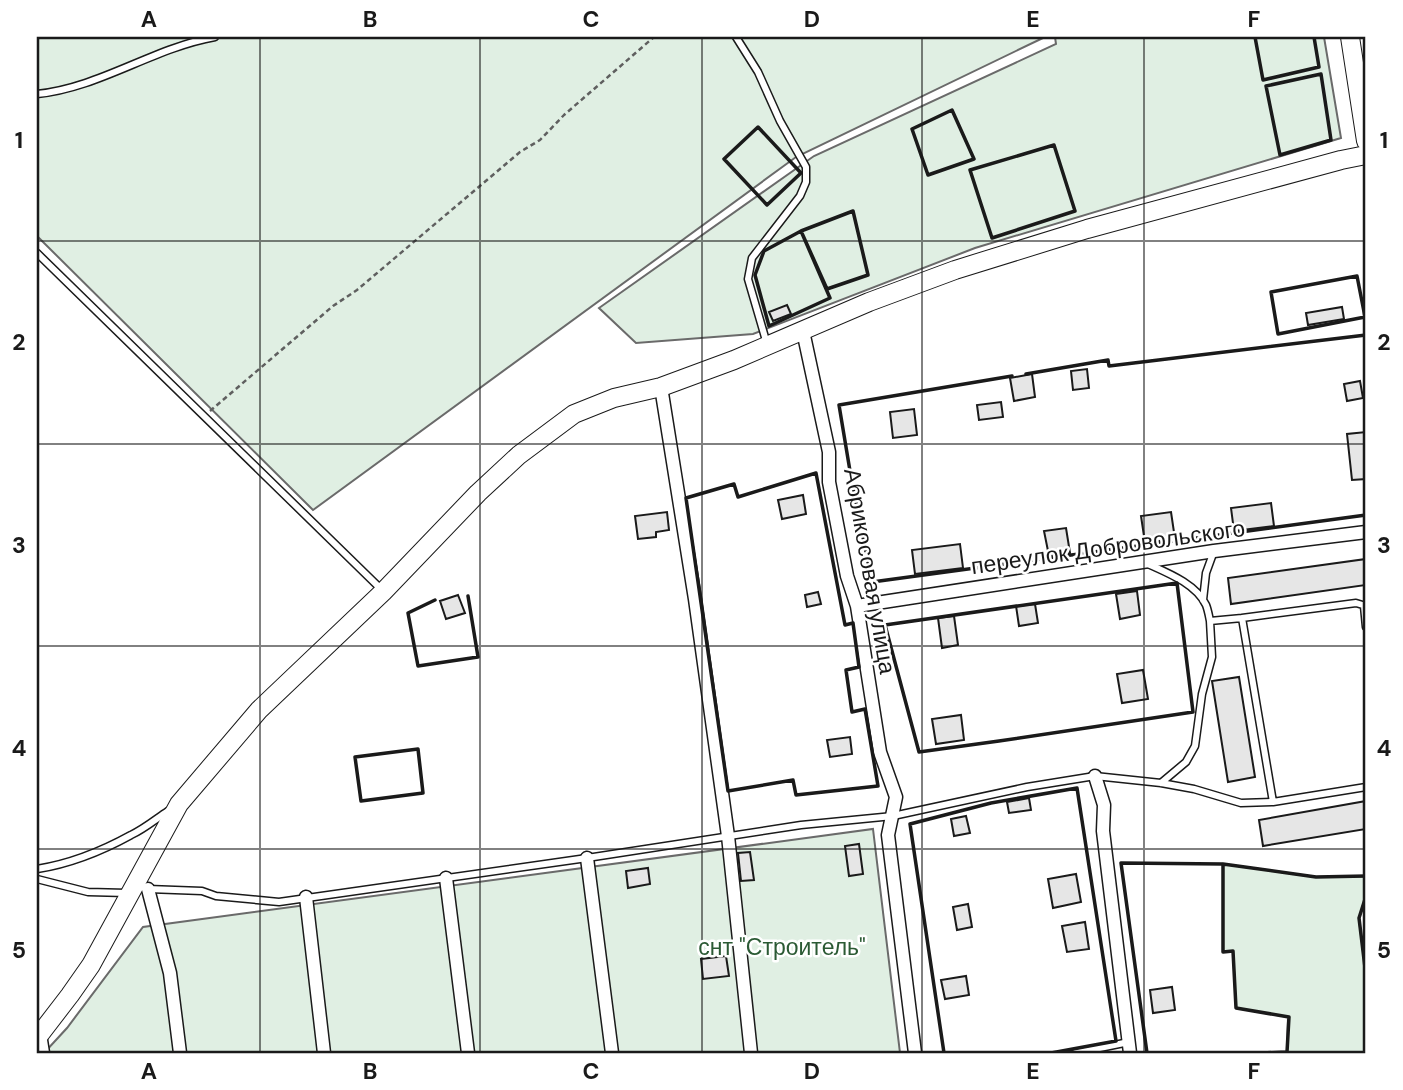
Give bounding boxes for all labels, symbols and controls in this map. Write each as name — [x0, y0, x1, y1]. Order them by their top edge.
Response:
text: A — [141, 4, 157, 34]
text: B — [363, 4, 377, 34]
text: C — [583, 4, 599, 34]
text: D — [804, 4, 820, 34]
text: E — [1026, 4, 1040, 34]
text: F — [1248, 4, 1261, 34]
text: 1 — [15, 125, 23, 155]
text: 1 — [1380, 125, 1388, 155]
text: 2 — [12, 327, 26, 357]
text: 2 — [1377, 327, 1391, 357]
street label: Абрикосовая улица — [837, 466, 903, 676]
street label: переулок Добровольского — [969, 513, 1247, 581]
text: 3 — [12, 530, 26, 560]
text: 3 — [1377, 530, 1391, 560]
text: 4 — [12, 733, 27, 763]
text: 4 — [1377, 733, 1392, 763]
park label: снт "Строитель" — [698, 932, 866, 962]
text: 5 — [12, 935, 26, 965]
text: 5 — [1377, 935, 1391, 965]
text: A — [141, 1056, 157, 1086]
text: B — [363, 1056, 377, 1086]
text: C — [583, 1056, 599, 1086]
text: D — [804, 1056, 820, 1086]
text: E — [1026, 1056, 1040, 1086]
text: F — [1248, 1056, 1261, 1086]

